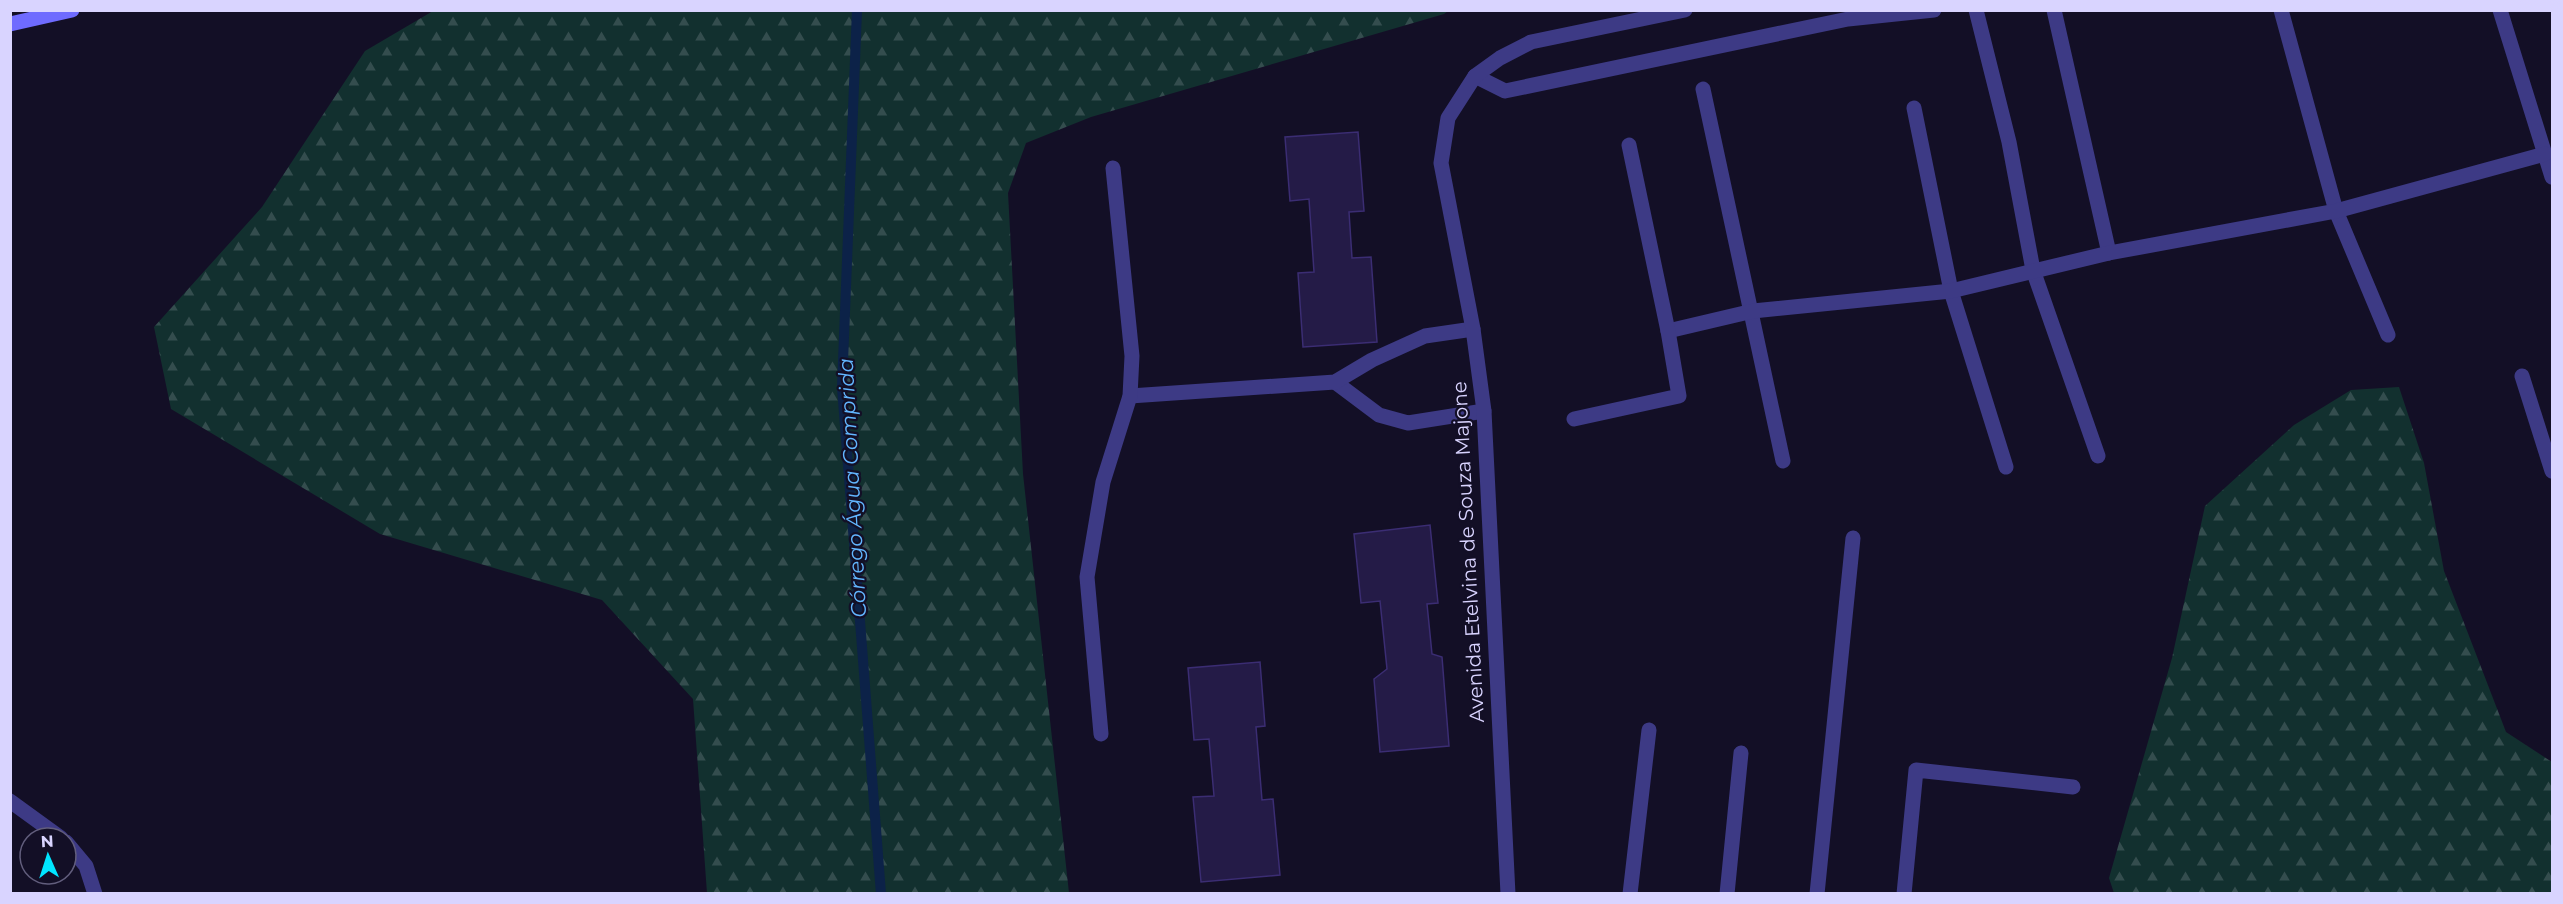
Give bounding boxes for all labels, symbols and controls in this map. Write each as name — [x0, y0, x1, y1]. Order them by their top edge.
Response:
water label: Córrego Água Comprida — [833, 358, 871, 618]
street label: Avenida Etelvina de Souza Majone — [1447, 381, 1489, 723]
north arrow — [18, 826, 78, 886]
text: N — [40, 832, 54, 851]

